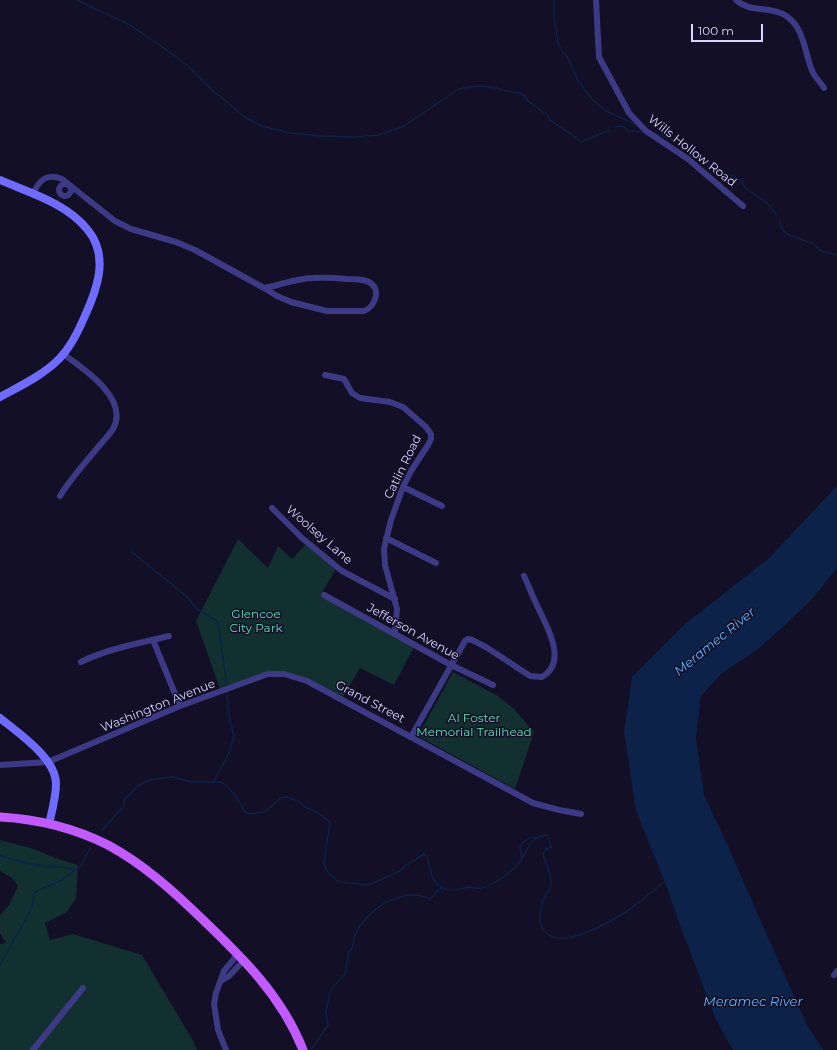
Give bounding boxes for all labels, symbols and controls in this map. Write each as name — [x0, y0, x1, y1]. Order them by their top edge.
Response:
scale bar — [693, 16, 765, 42]
text: 100 m — [698, 23, 734, 38]
street label: Wills Hollow Road — [645, 112, 739, 190]
street label: Catlin Road — [381, 433, 425, 501]
street label: Woolsey Lane — [283, 502, 355, 568]
street label: Jefferson Avenue — [364, 601, 462, 663]
water label: Meramec River — [672, 605, 758, 679]
park label: Glencoe City Park — [229, 607, 283, 635]
street label: Washington Avenue — [99, 676, 217, 736]
street label: Grand Street — [333, 678, 407, 726]
park label: Al Foster Memorial Trailhead — [416, 711, 532, 739]
water label: Meramec River — [703, 994, 803, 1010]

